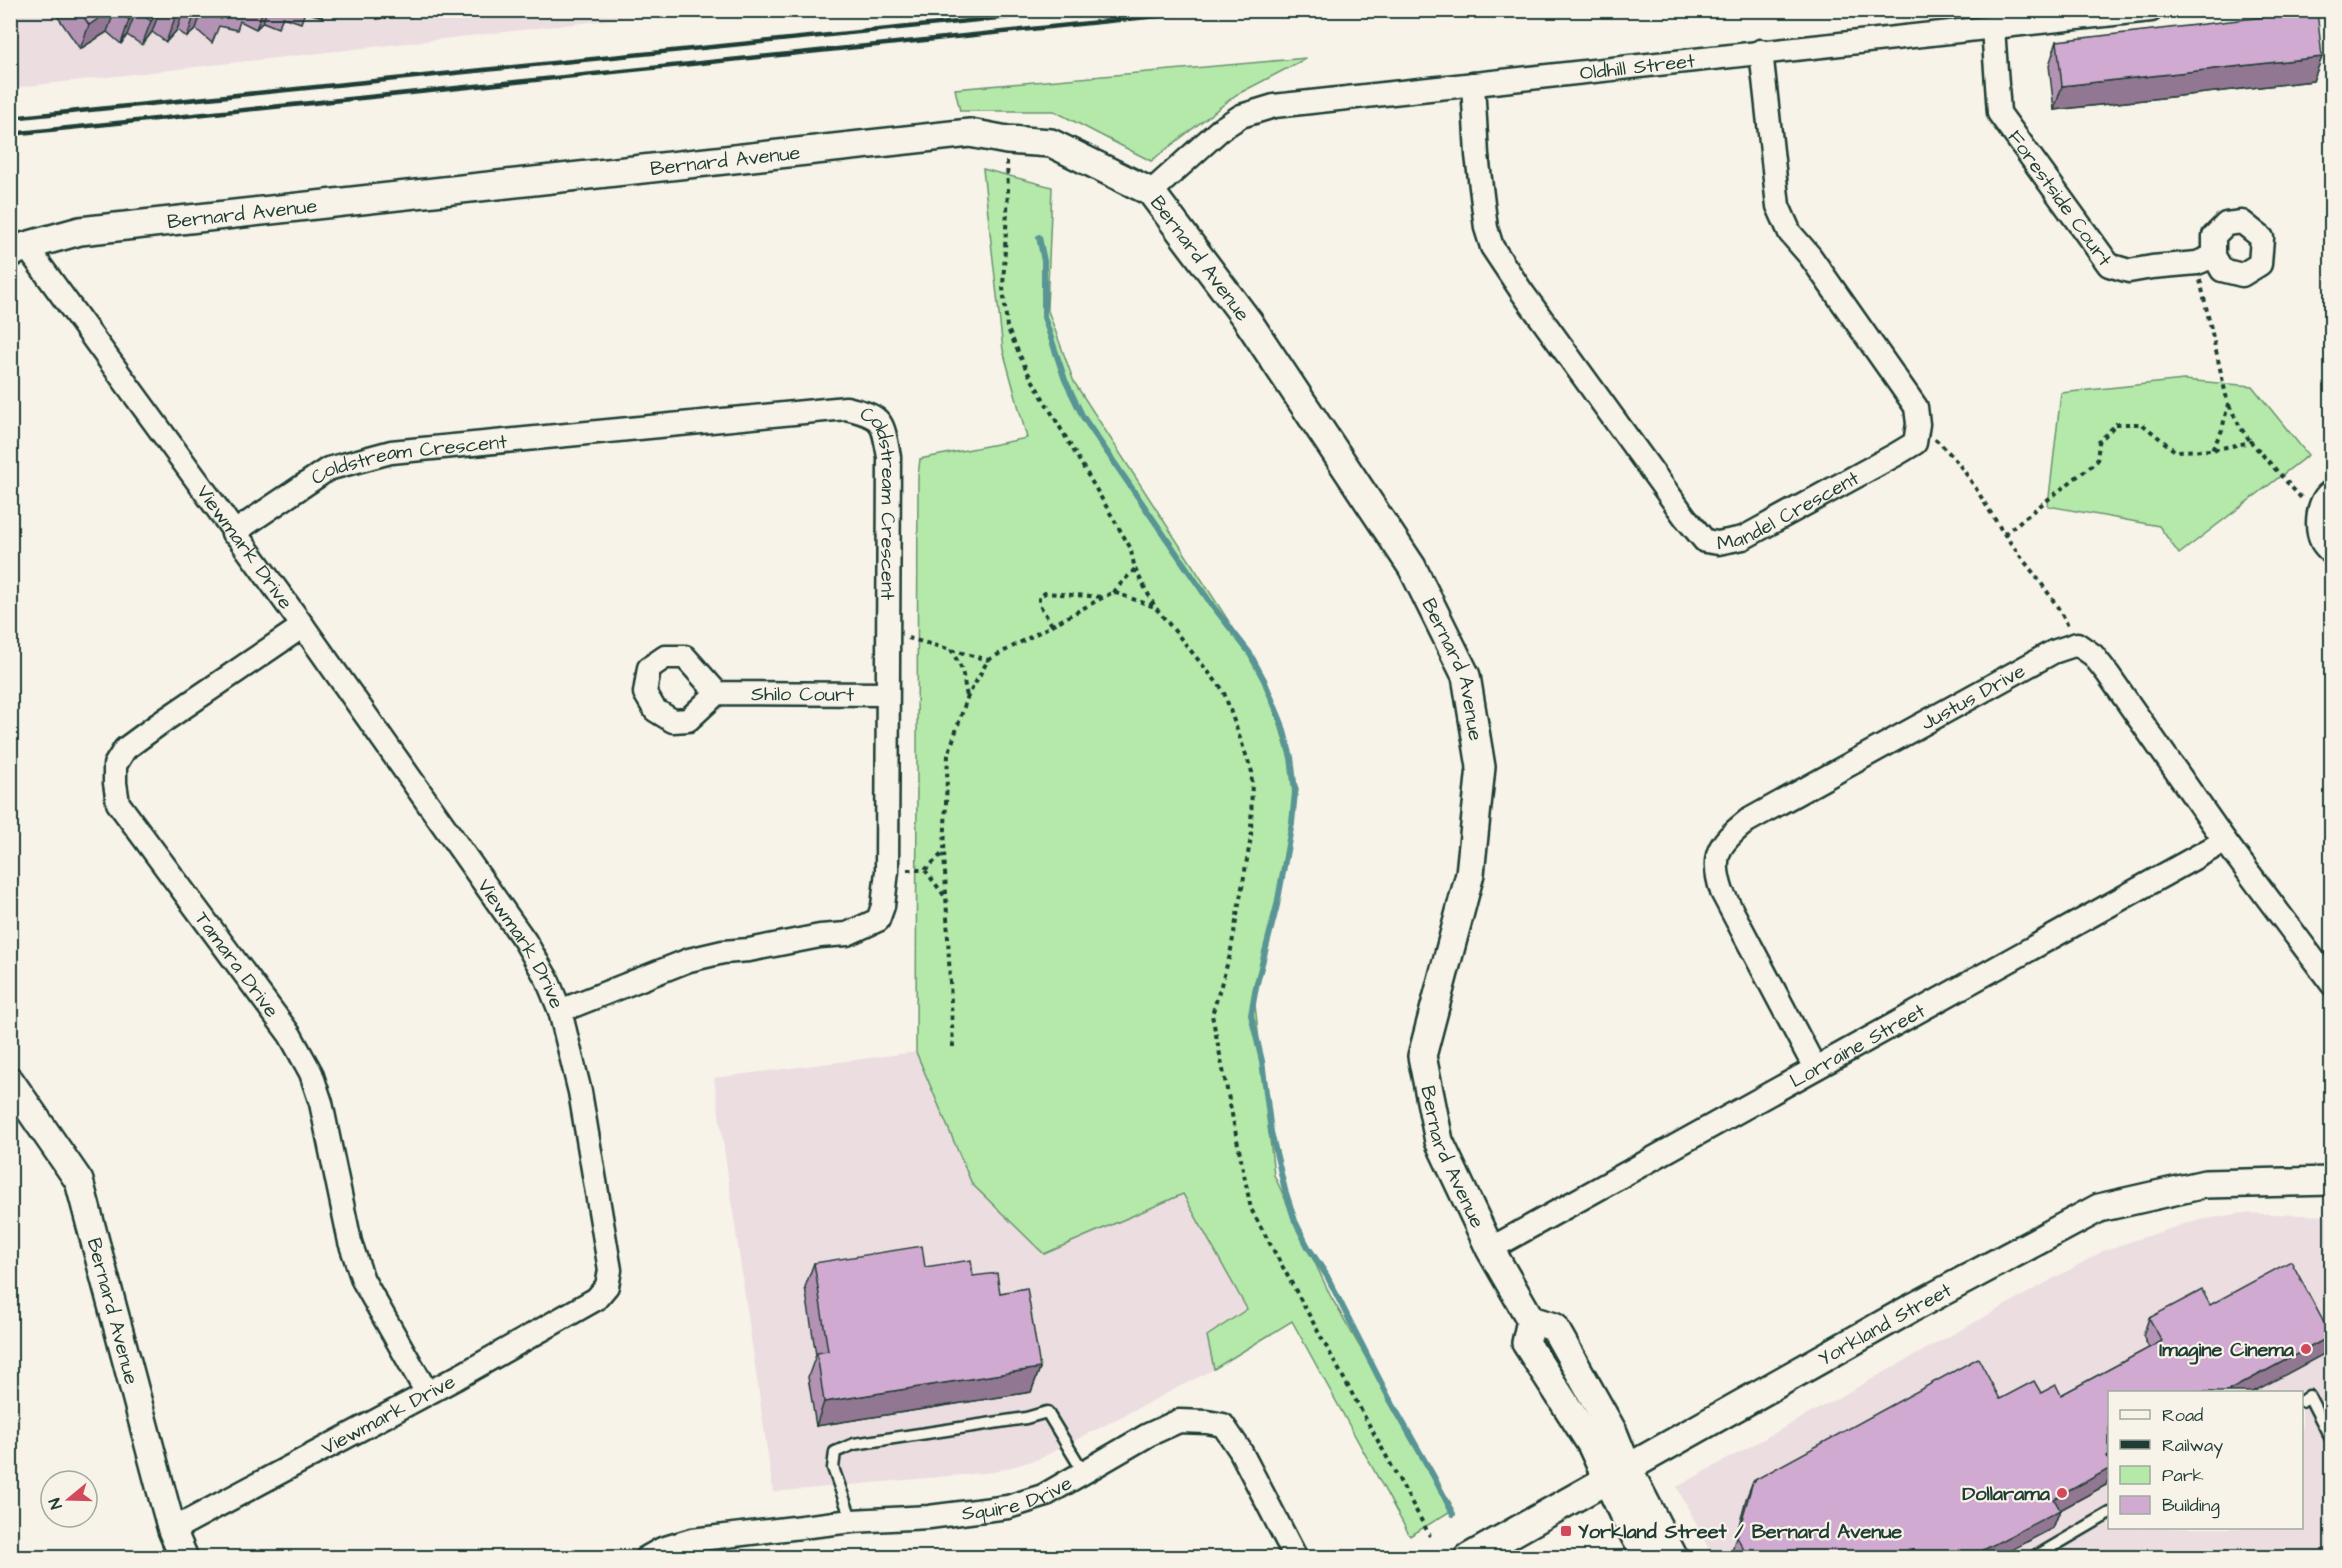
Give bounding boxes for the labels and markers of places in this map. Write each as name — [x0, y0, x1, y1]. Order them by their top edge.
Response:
place label: Imagine Cinema — [2159, 1336, 2295, 1365]
marker: Imagine Cinema — [2299, 1342, 2313, 1356]
place label: Dollarama — [1962, 1480, 2051, 1508]
marker: Dollarama — [2055, 1486, 2069, 1500]
place label: Yorkland Street / Bernard Avenue — [1578, 1518, 1902, 1546]
marker: Yorkland Street / Bernard Avenue — [1559, 1524, 1573, 1538]

